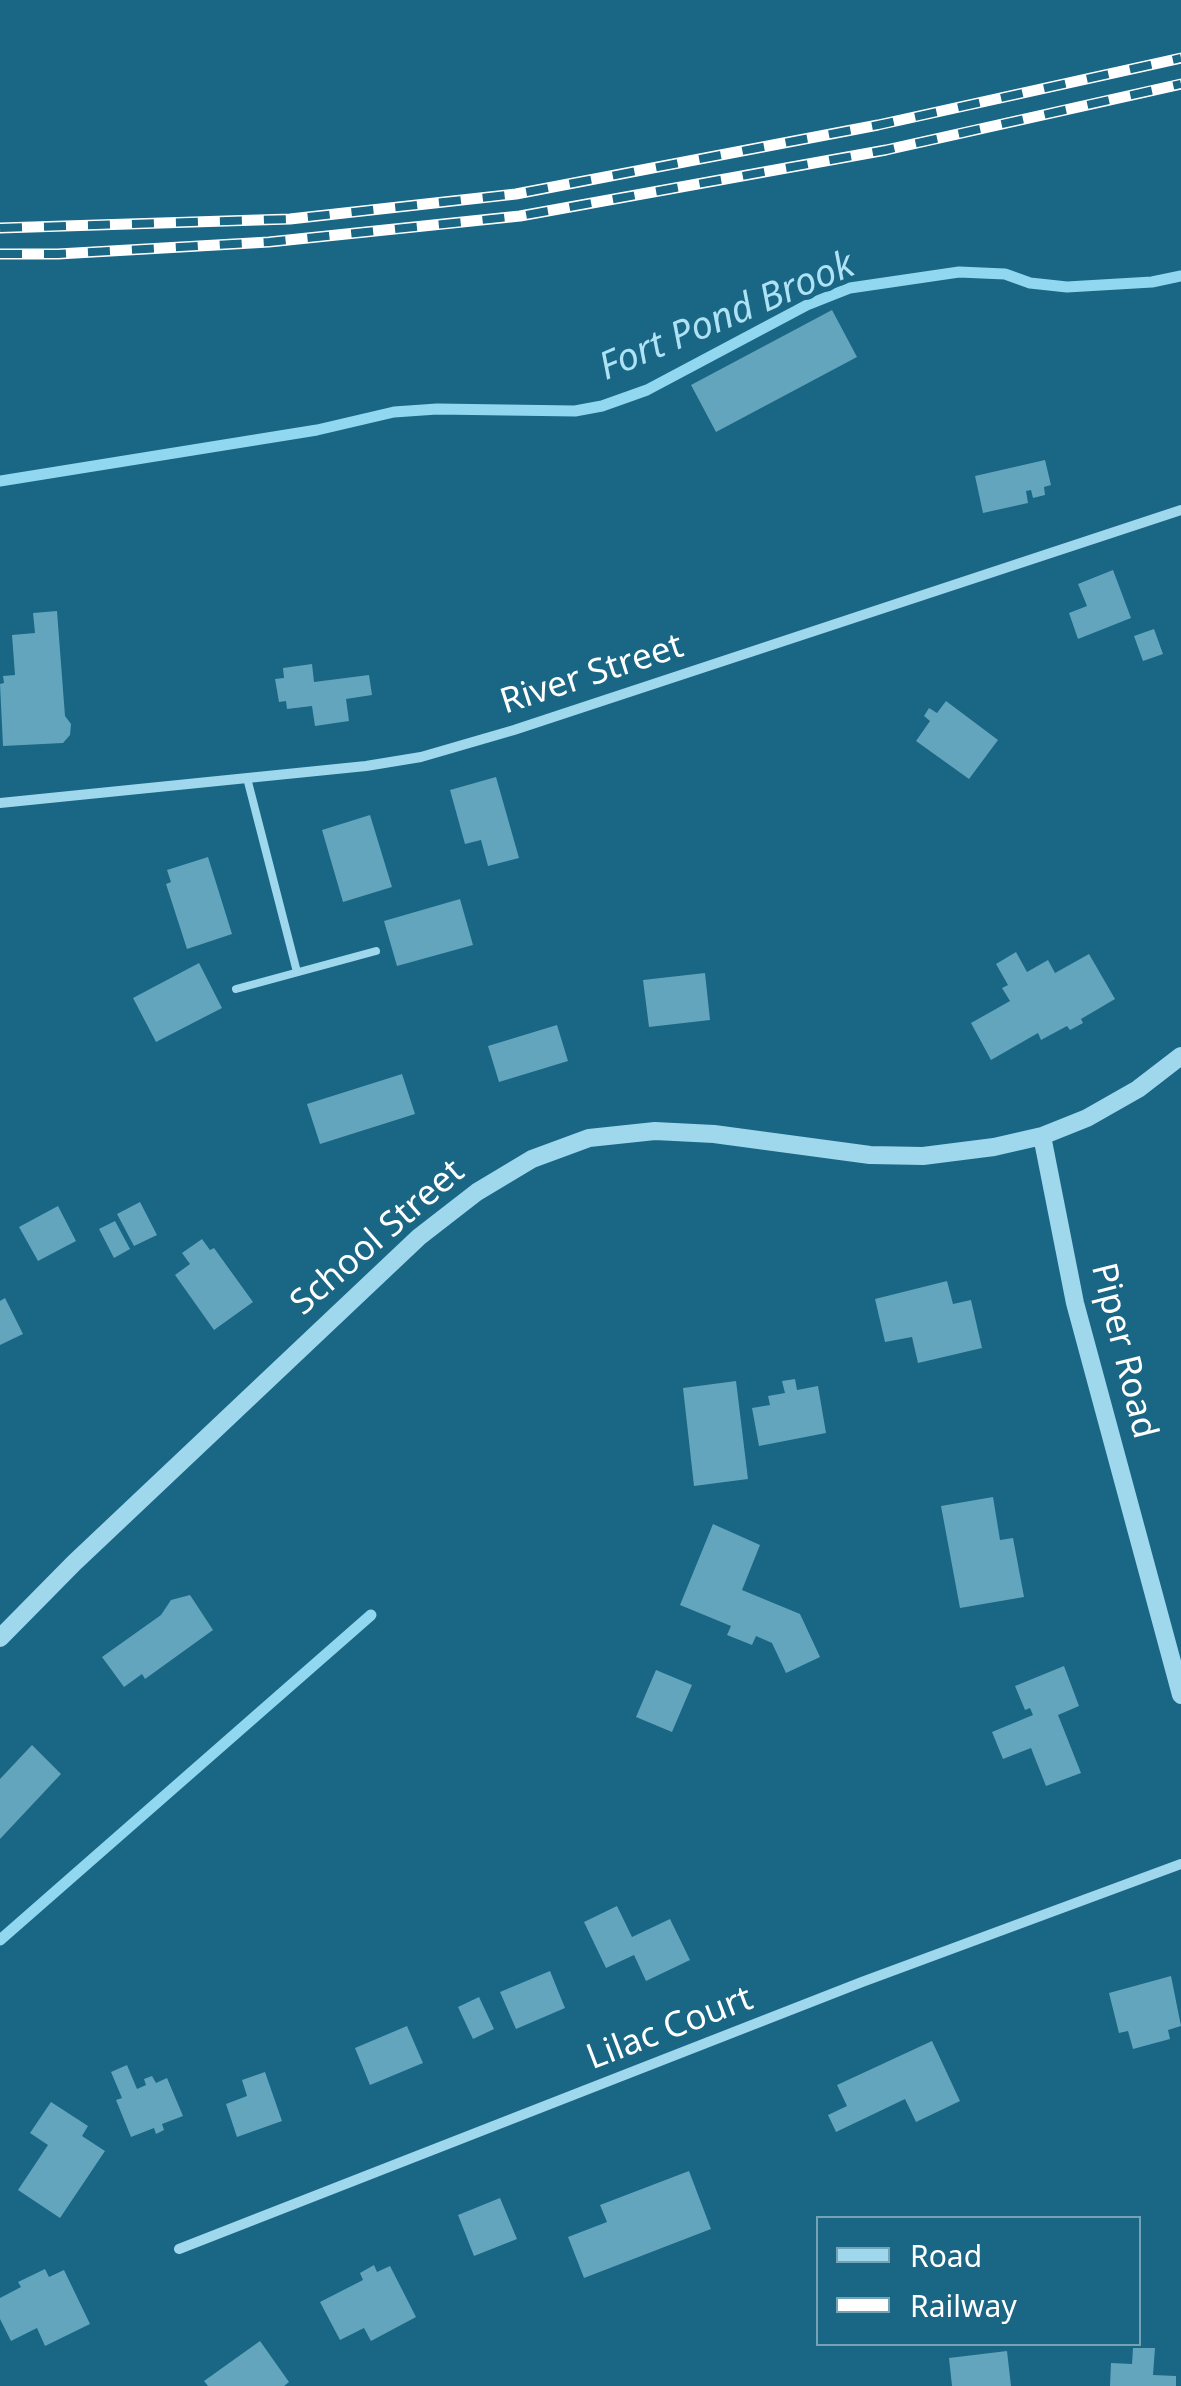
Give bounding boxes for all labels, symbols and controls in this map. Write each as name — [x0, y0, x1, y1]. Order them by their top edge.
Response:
water label: Fort Pond Brook — [593, 243, 861, 391]
street label: River Street — [495, 626, 689, 724]
street label: School Street — [283, 1151, 473, 1325]
street label: Piper Road — [1081, 1259, 1165, 1443]
street label: Lilac Court — [581, 1978, 759, 2080]
legend — [816, 2216, 1141, 2346]
text: Road — [910, 2235, 982, 2276]
text: Railway — [910, 2285, 1017, 2326]

